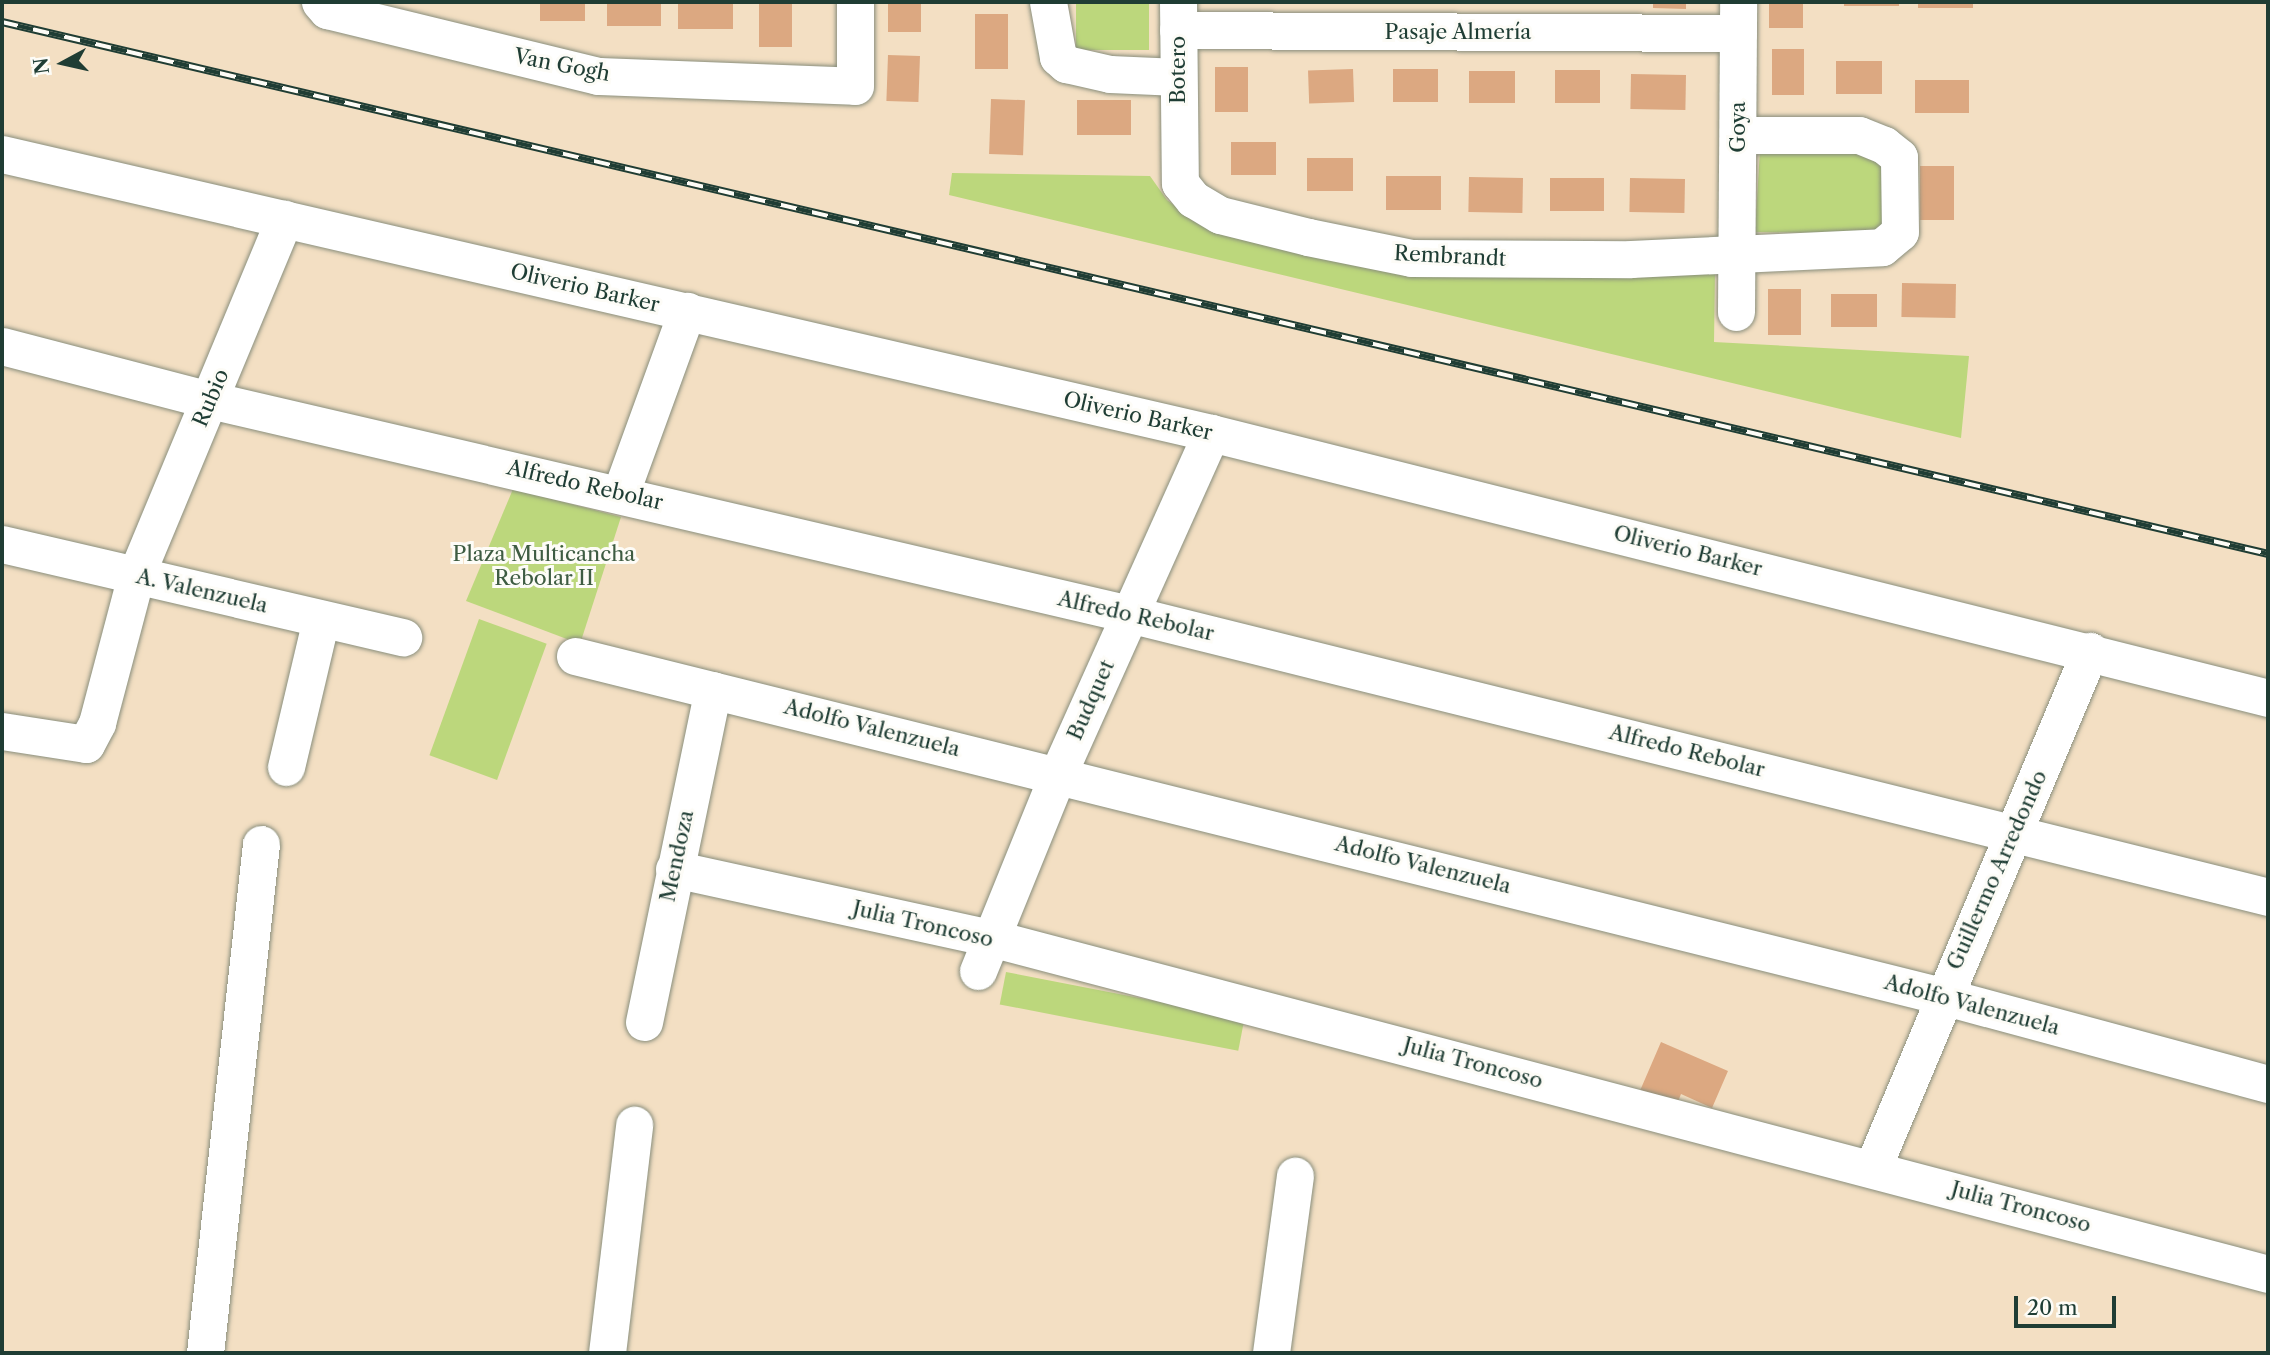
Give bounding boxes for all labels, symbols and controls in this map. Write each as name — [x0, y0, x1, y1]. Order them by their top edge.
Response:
street label: Pasaje Almería — [1384, 19, 1532, 45]
north arrow — [28, 28, 98, 98]
street label: Botero — [1165, 36, 1191, 104]
street label: Van Gogh — [512, 43, 612, 87]
text: N — [29, 56, 54, 76]
street label: Goya — [1725, 101, 1751, 153]
street label: Rembrandt — [1393, 240, 1507, 272]
street label: Oliverio Barker — [508, 259, 662, 317]
street label: Rubio — [188, 365, 234, 431]
street label: Oliverio Barker — [1061, 387, 1215, 445]
street label: Alfredo Rebolar — [504, 455, 666, 515]
street label: Oliverio Barker — [1611, 520, 1765, 582]
park label: Plaza Multicancha Rebolar II — [452, 541, 636, 591]
street label: A. Valenzuela — [133, 564, 271, 618]
street label: Alfredo Rebolar — [1055, 586, 1217, 646]
street label: Budquet — [1062, 656, 1120, 744]
street label: Adolfo Valenzuela — [781, 694, 963, 762]
street label: Alfredo Rebolar — [1607, 719, 1767, 783]
street label: Guillermo Arredondo — [1941, 766, 2053, 974]
street label: Mendoza — [655, 808, 699, 904]
street label: Adolfo Valenzuela — [1332, 831, 1514, 899]
street label: Julia Troncoso — [850, 895, 996, 953]
street label: Adolfo Valenzuela — [1881, 969, 2063, 1041]
street label: Julia Troncoso — [1400, 1032, 1546, 1094]
street label: Julia Troncoso — [1948, 1176, 2094, 1238]
scale bar — [2018, 1282, 2120, 1326]
text: 20 m — [2027, 1295, 2078, 1320]

